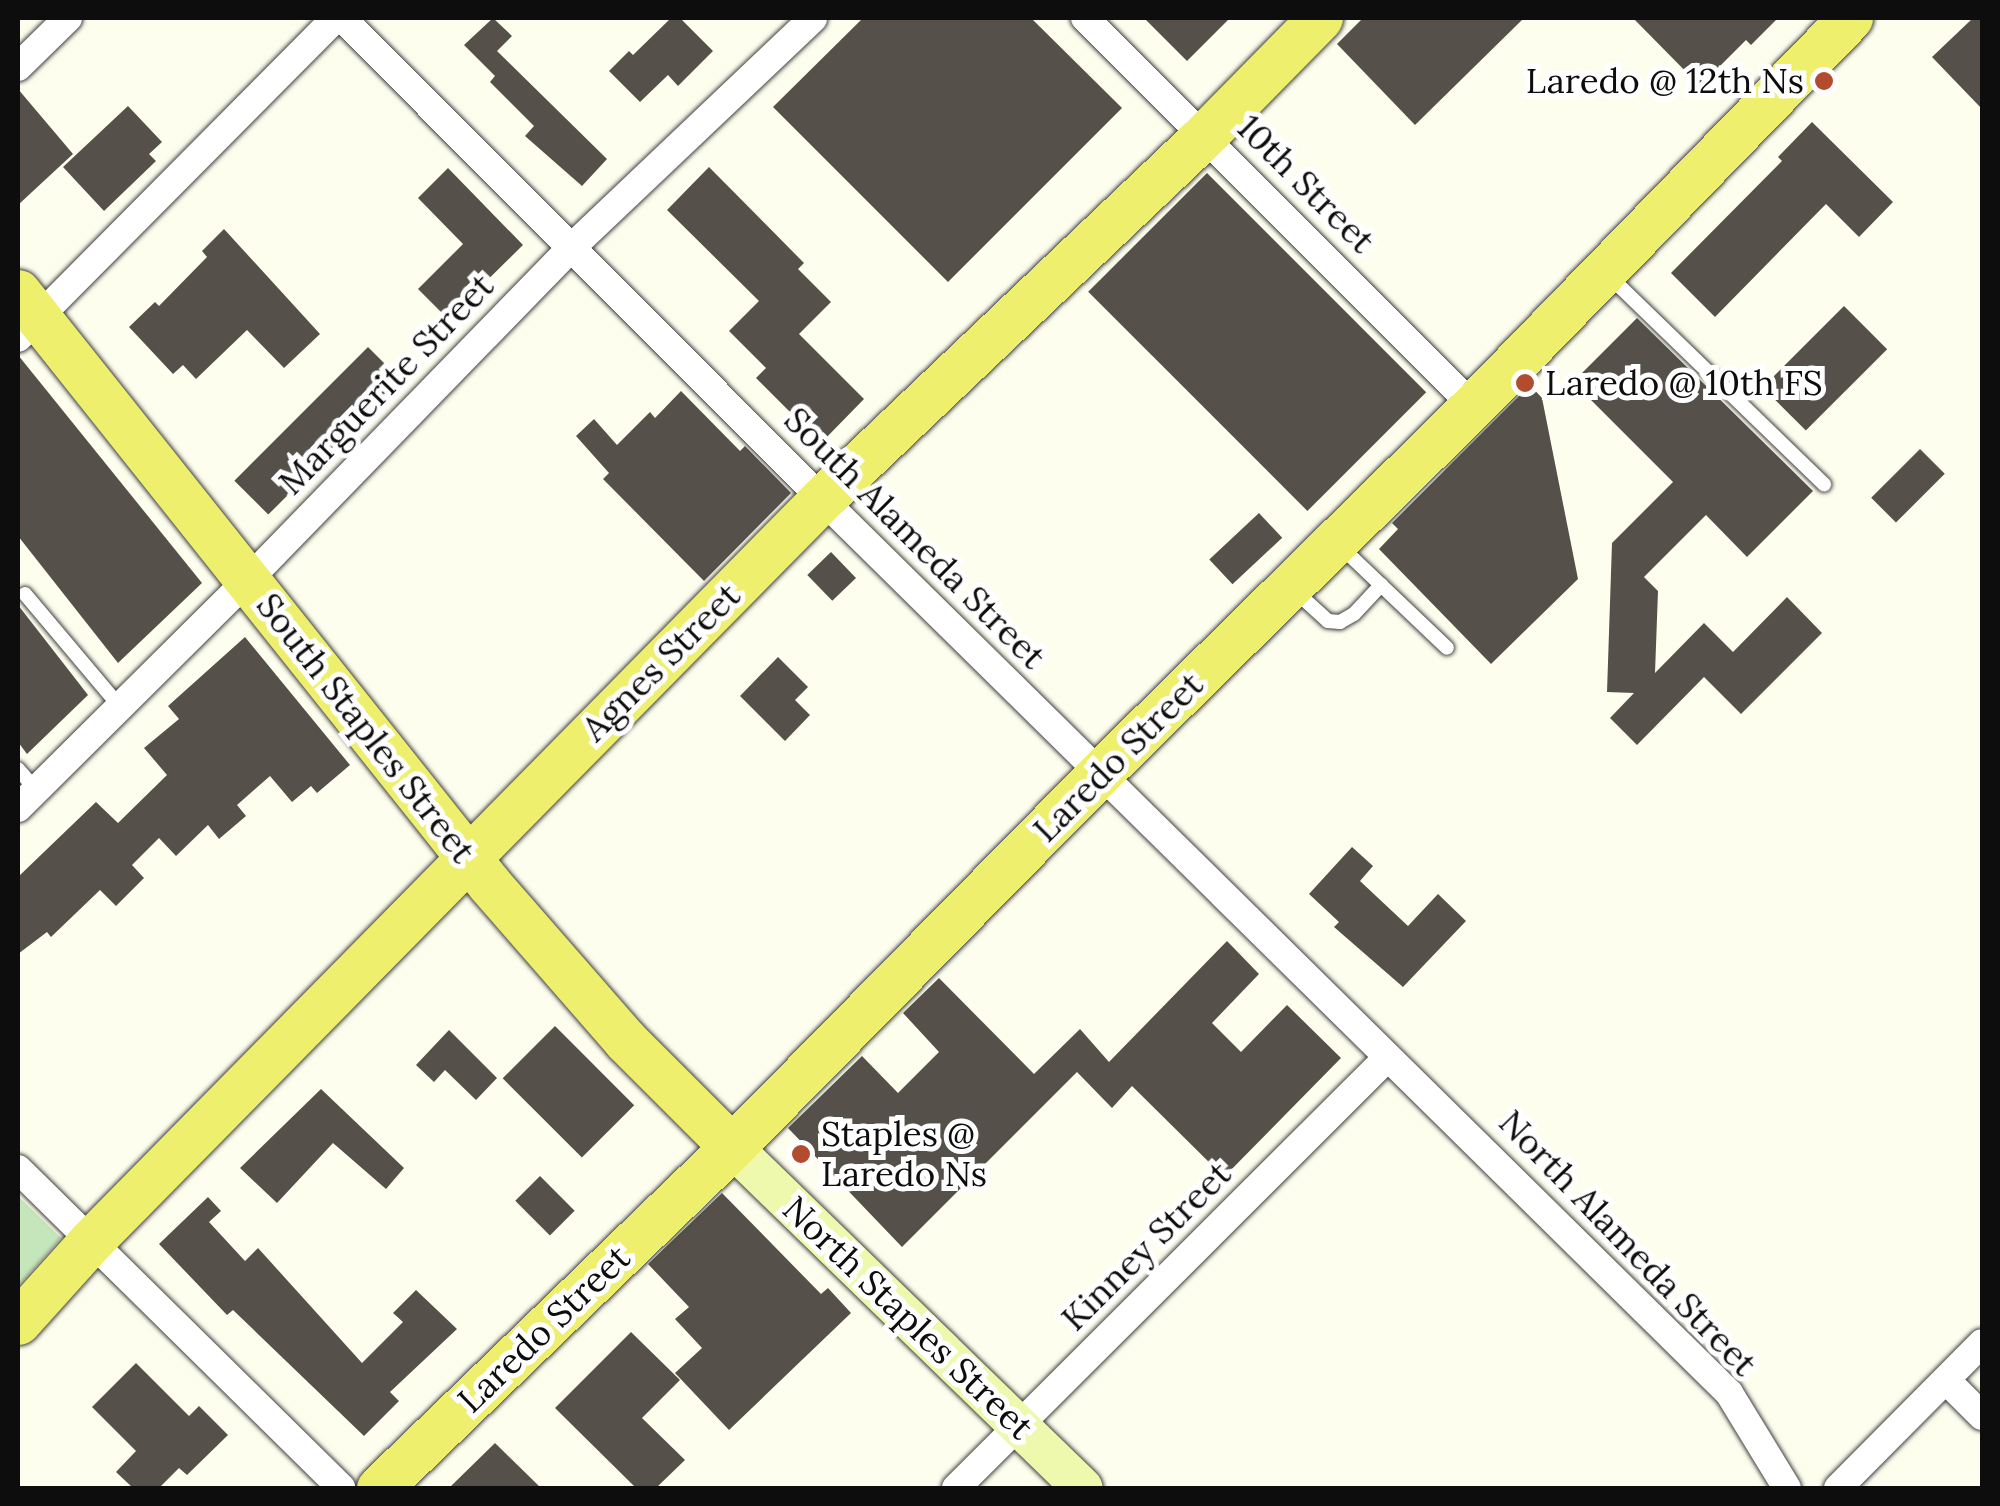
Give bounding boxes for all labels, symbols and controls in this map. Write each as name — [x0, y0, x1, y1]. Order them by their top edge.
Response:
place label: Laredo @ 12th Ns — [1526, 60, 1804, 102]
marker: Laredo @ 12th Ns — [1813, 70, 1835, 92]
street label: 10th Street — [1228, 106, 1384, 262]
street label: Marguerite Street — [270, 265, 502, 503]
place label: Laredo @ 10th FS — [1545, 362, 1823, 404]
marker: Laredo @ 10th FS — [1514, 372, 1536, 394]
street label: South Alameda Street — [776, 399, 1054, 677]
street label: Agnes Street — [573, 574, 749, 750]
street label: South Staples Street — [248, 585, 484, 871]
street label: Laredo Street — [1024, 663, 1212, 851]
street label: North Alameda Street — [1490, 1101, 1766, 1385]
place label: Staples @ Laredo Ns — [821, 1113, 987, 1195]
marker: Staples @ Laredo Ns — [790, 1143, 812, 1165]
street label: Kinney Street — [1053, 1153, 1239, 1339]
street label: North Staples Street — [774, 1188, 1042, 1448]
street label: Laredo Street — [449, 1237, 639, 1421]

